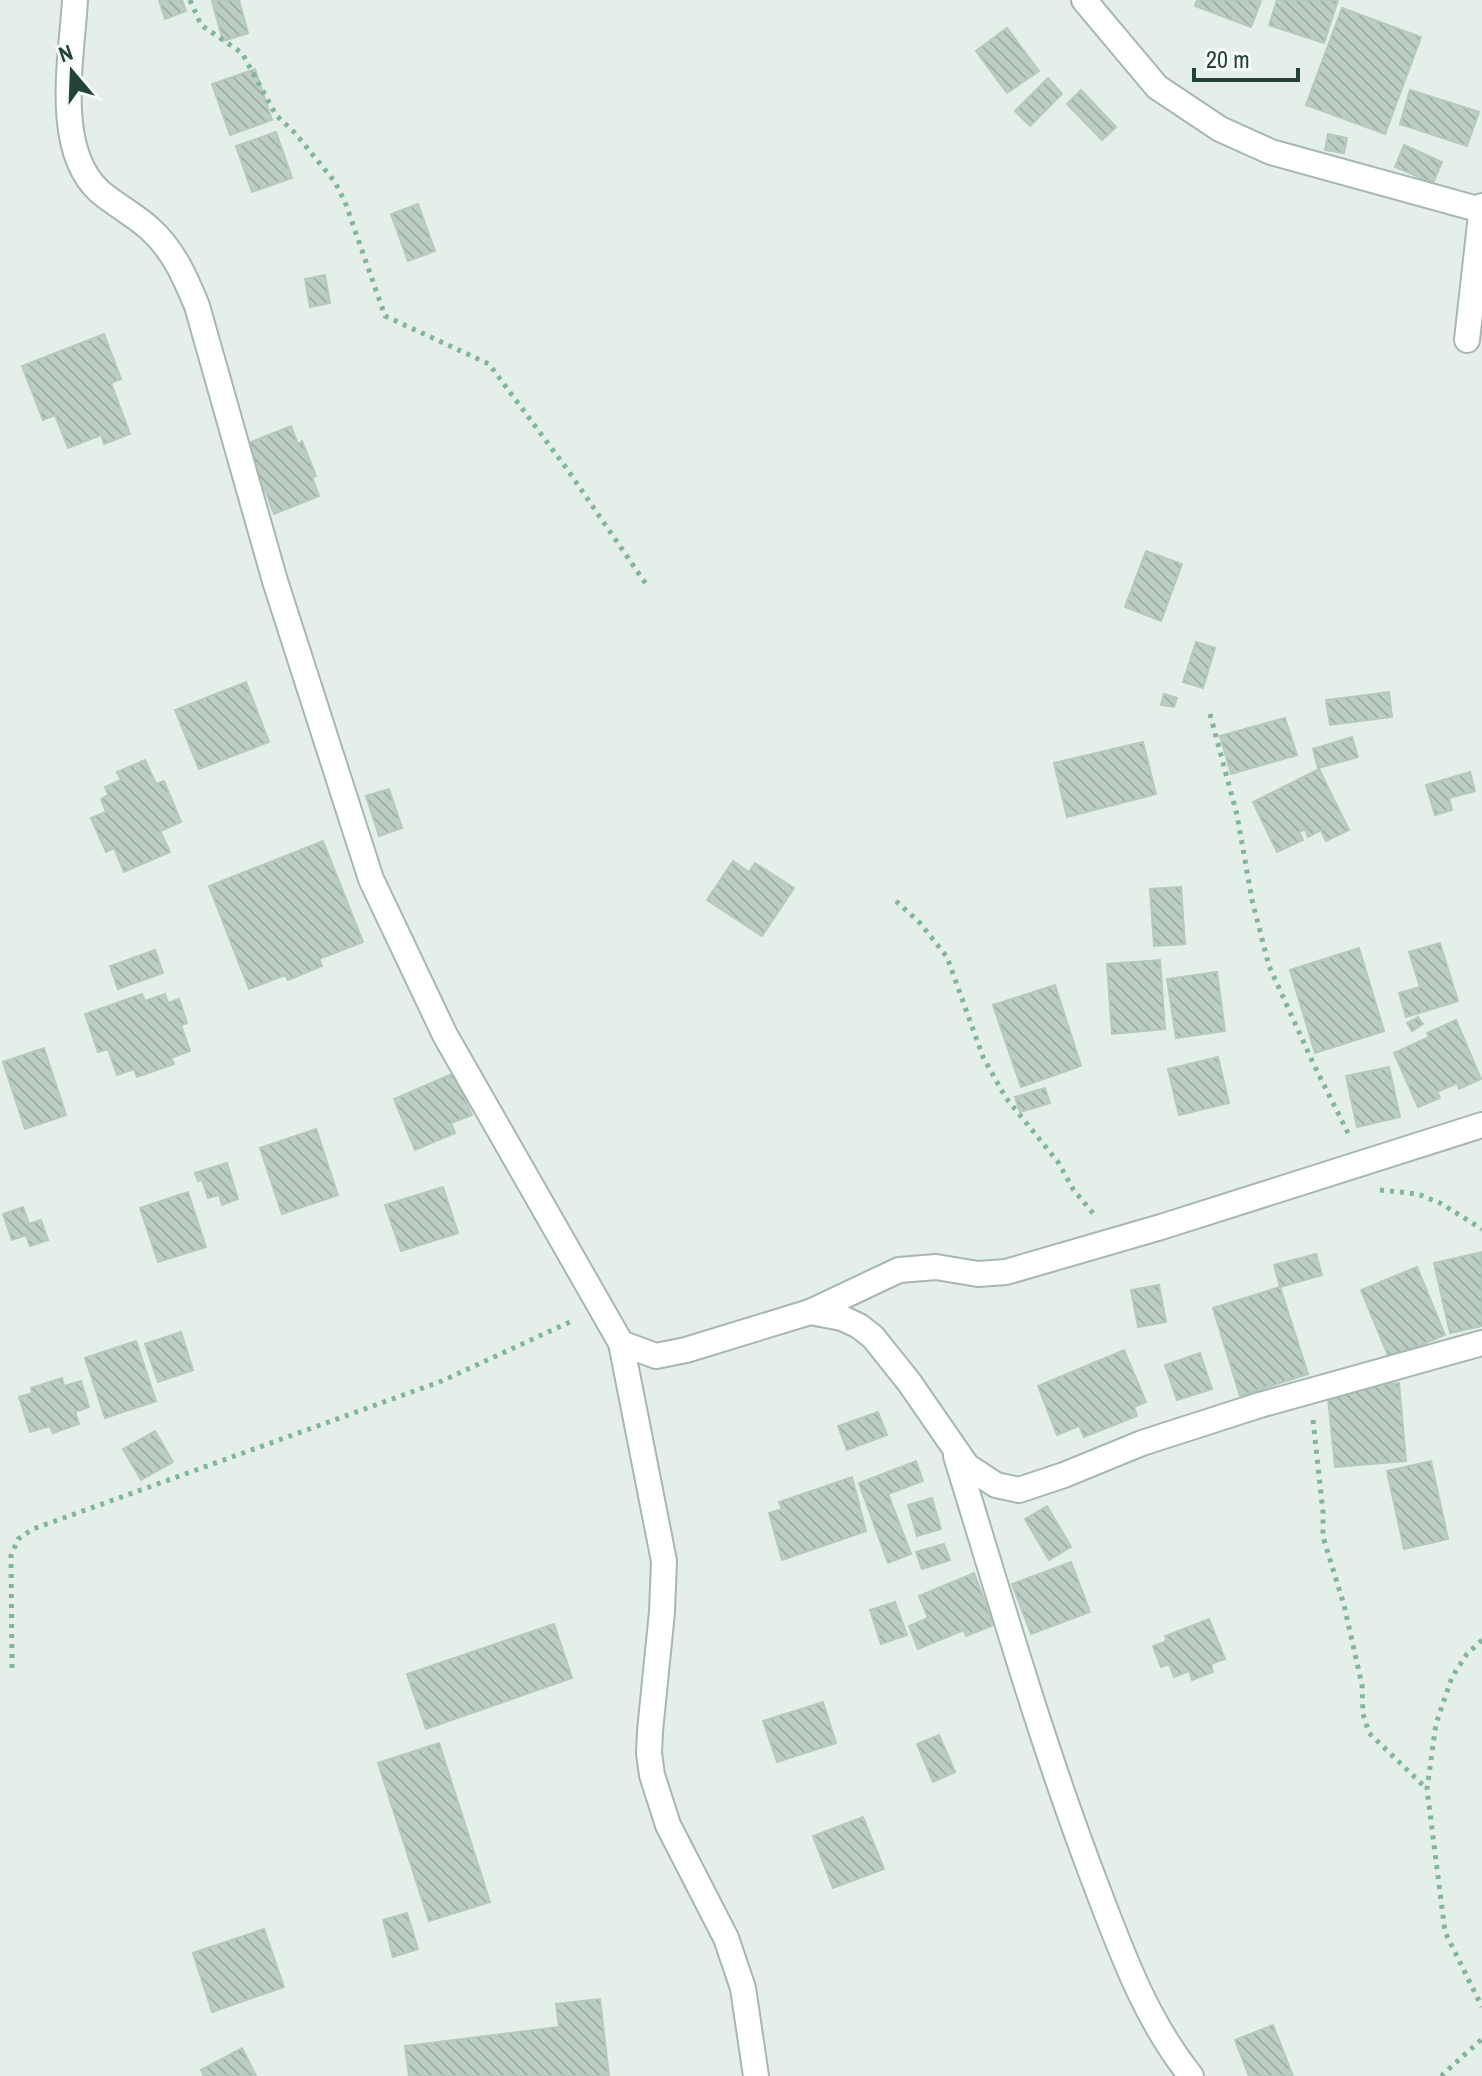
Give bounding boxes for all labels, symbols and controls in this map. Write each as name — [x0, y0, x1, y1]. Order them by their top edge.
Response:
north arrow — [32, 32, 112, 112]
scale bar — [1194, 32, 1298, 82]
text: N — [54, 37, 77, 69]
text: 20 m — [1206, 43, 1250, 75]

